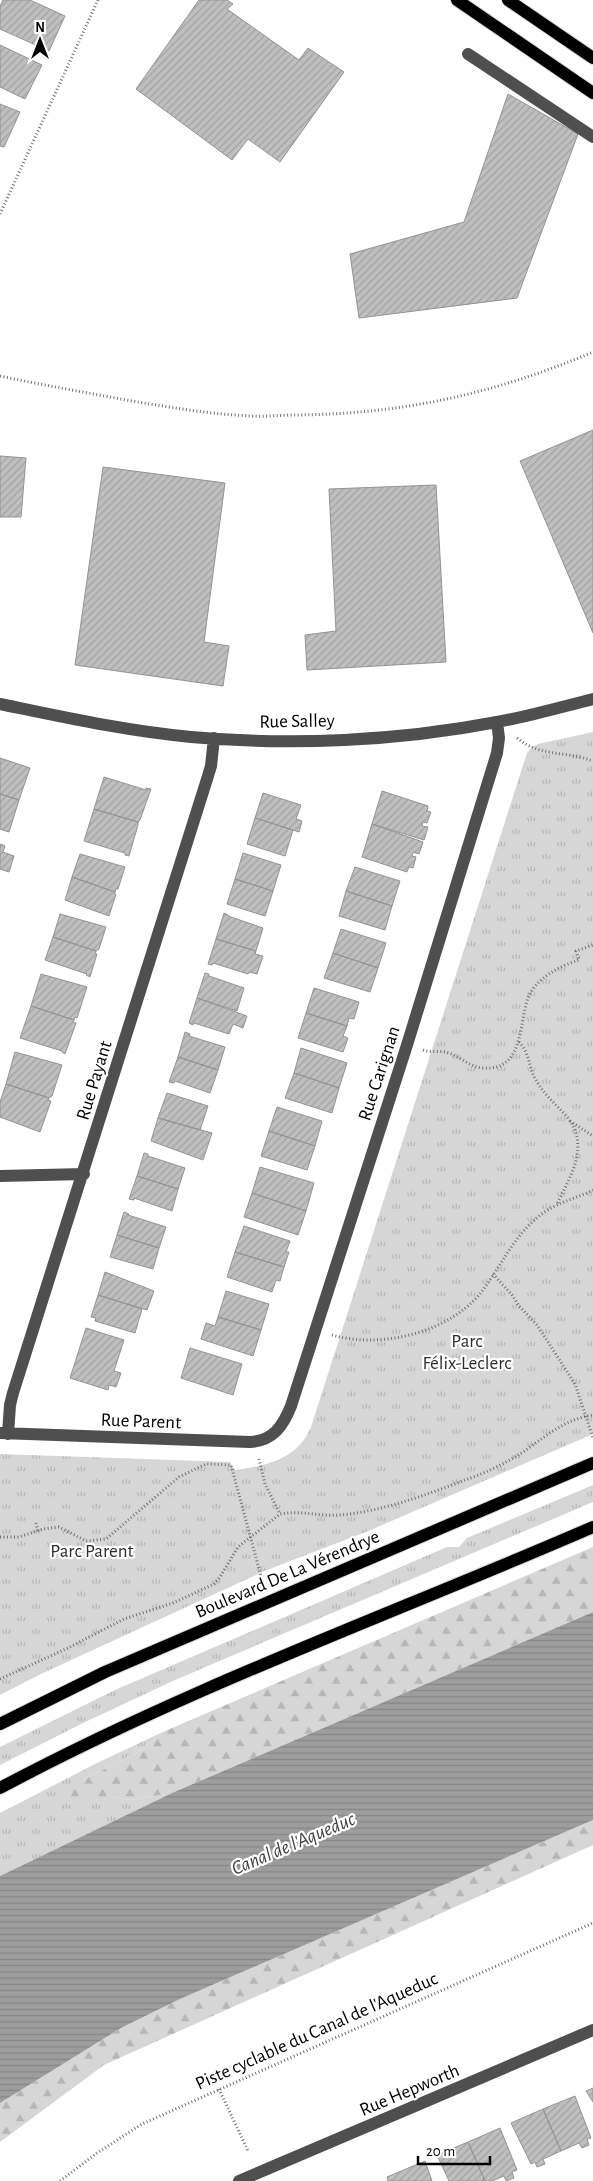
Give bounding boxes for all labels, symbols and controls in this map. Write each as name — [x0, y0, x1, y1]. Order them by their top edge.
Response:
north arrow — [15, 15, 65, 65]
text: N — [35, 21, 45, 35]
street label: Rue Salley — [259, 711, 335, 732]
street label: Rue Carignan — [355, 1024, 404, 1123]
street label: Rue Payant — [73, 1038, 115, 1122]
park label: Parc Félix-Leclerc — [422, 1332, 512, 1373]
street label: Rue Parent — [100, 1411, 181, 1432]
street label: Boulevard De La Vérendrye — [193, 1527, 382, 1622]
park label: Parc Parent — [50, 1542, 134, 1561]
water label: Canal de l'Aqueduc — [229, 1809, 358, 1879]
street label: Piste cyclable du Canal de l'Aqueduc — [193, 1969, 441, 2094]
street label: Rue Hepworth — [357, 2061, 462, 2120]
scale bar — [418, 2134, 490, 2166]
text: 20 m — [426, 2144, 455, 2159]

